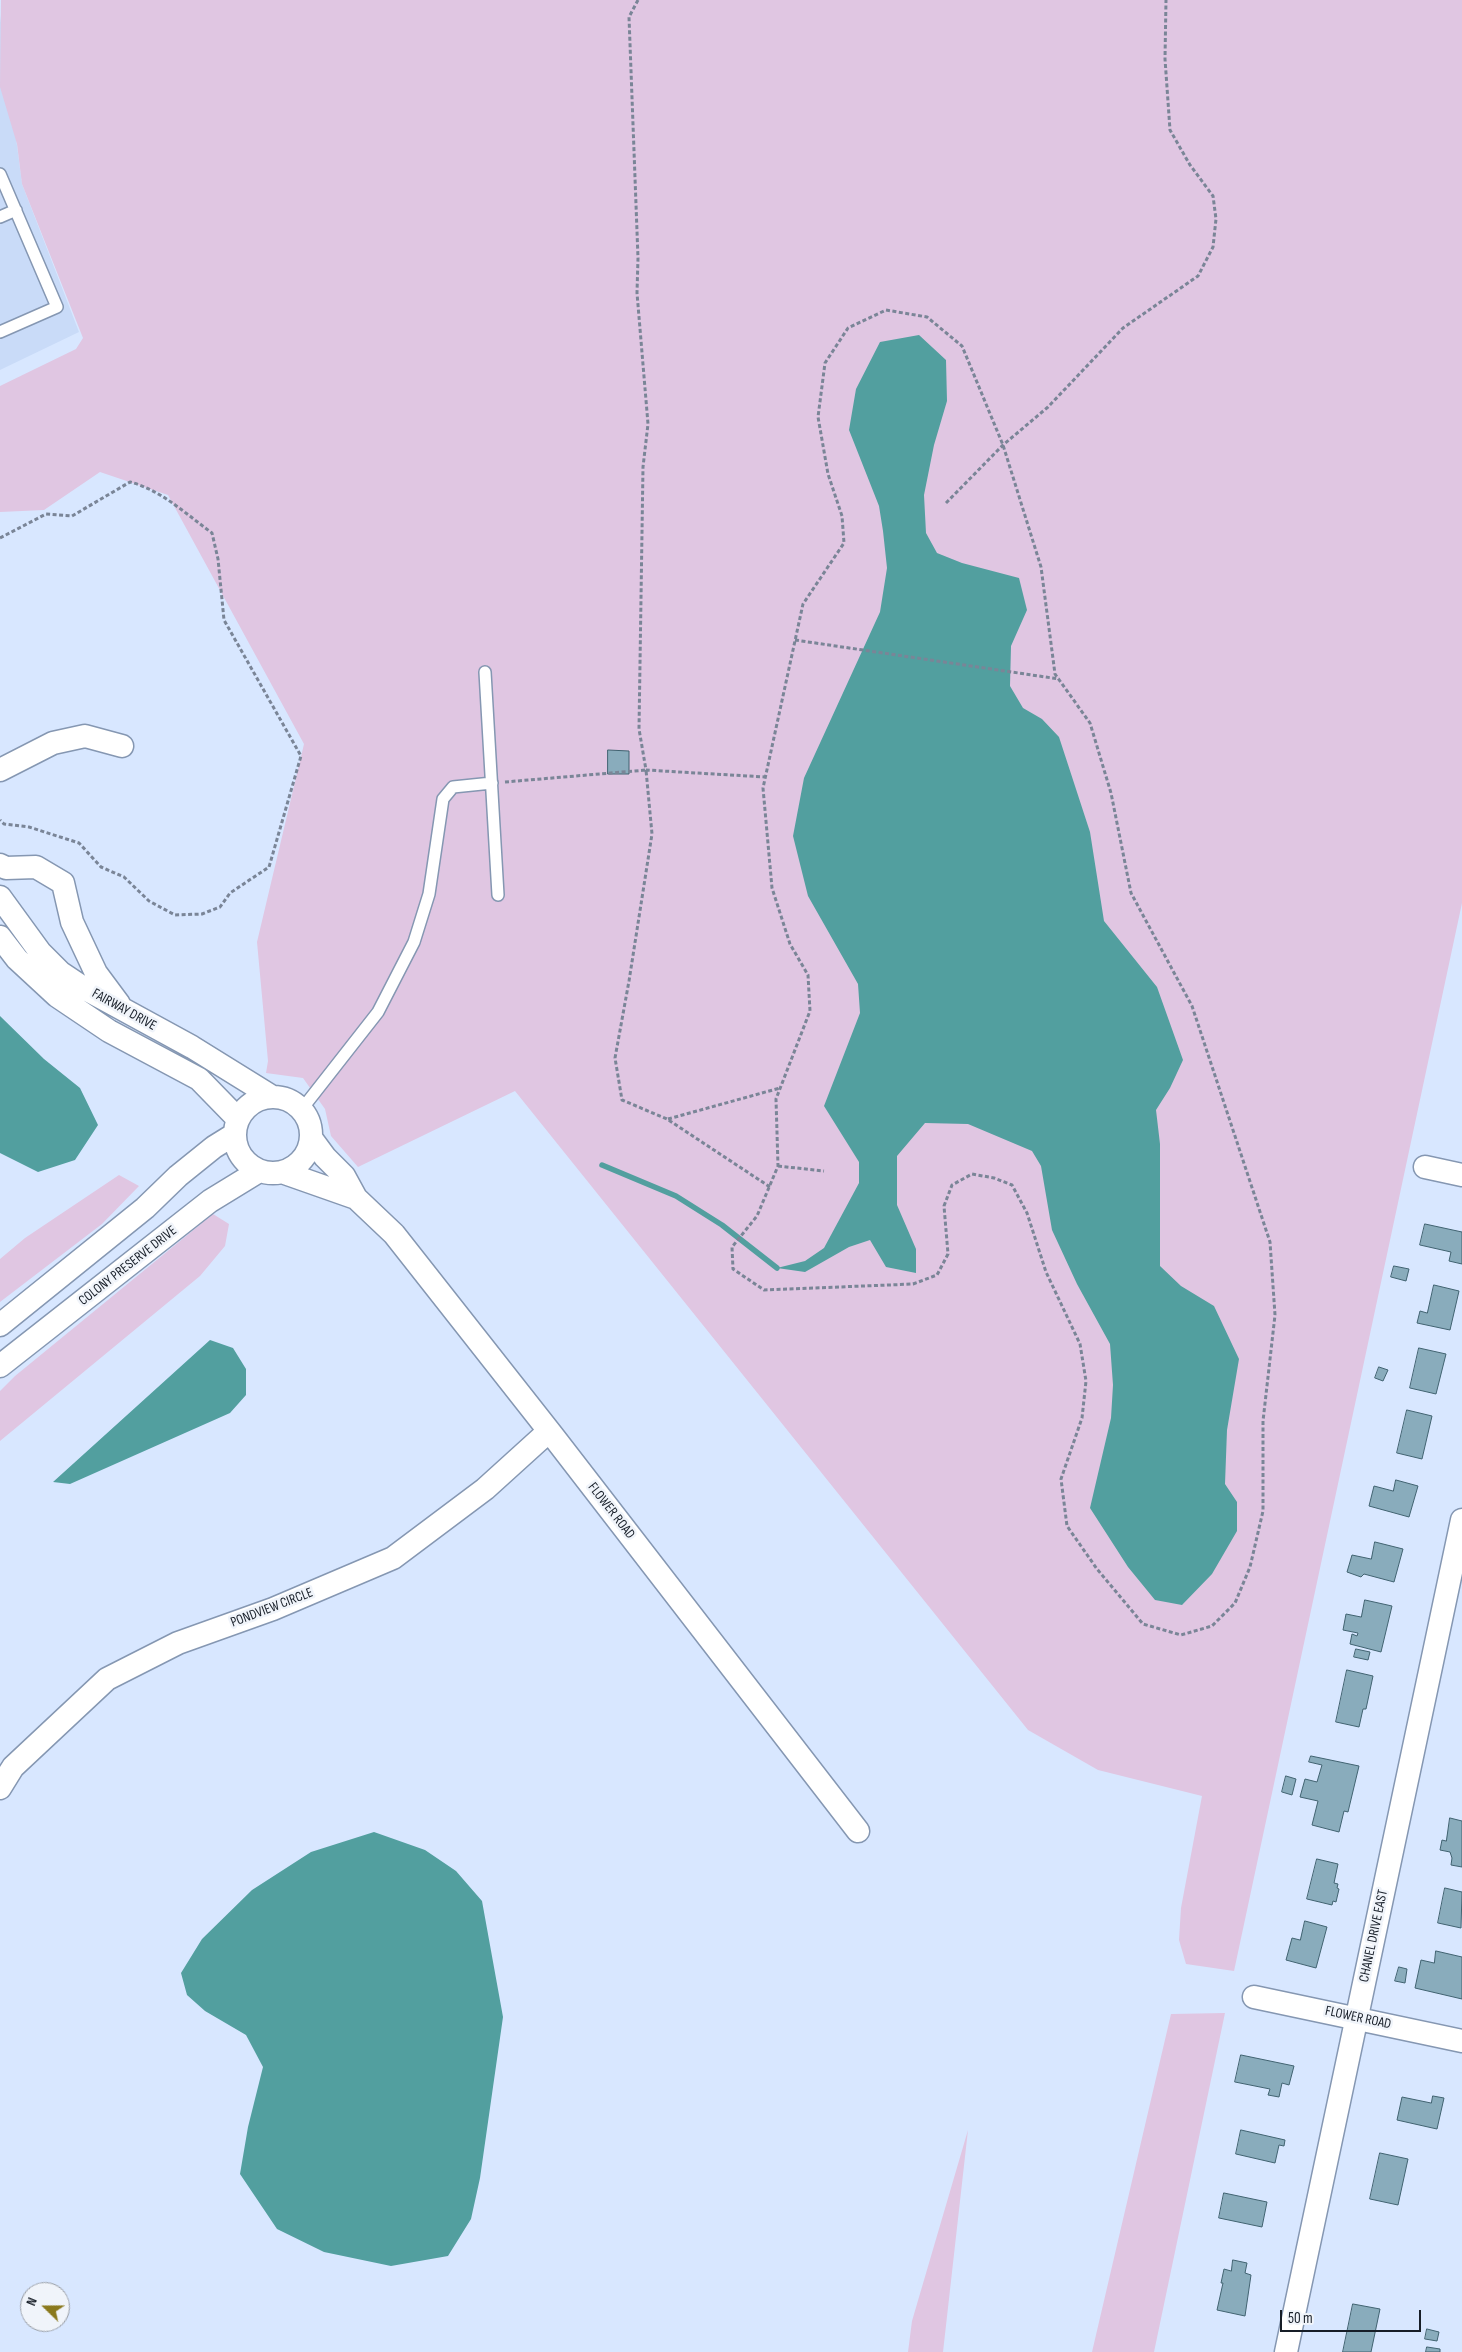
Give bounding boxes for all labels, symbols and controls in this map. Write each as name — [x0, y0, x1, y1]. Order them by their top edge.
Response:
street label: FAIRWAY DRIVE — [89, 985, 159, 1035]
street label: COLONY PRESERVE DRIVE — [76, 1223, 180, 1309]
street label: FLOWER ROAD — [584, 1479, 638, 1543]
street label: PONDVIEW CIRCLE — [229, 1585, 315, 1631]
street label: CHANEL DRIVE EAST — [1356, 1888, 1392, 1984]
street label: FLOWER ROAD — [1324, 2003, 1392, 2033]
north arrow — [20, 2282, 70, 2332]
text: N — [22, 2295, 41, 2308]
scale bar — [1282, 2300, 1423, 2332]
text: 50 m — [1288, 2309, 1313, 2328]

